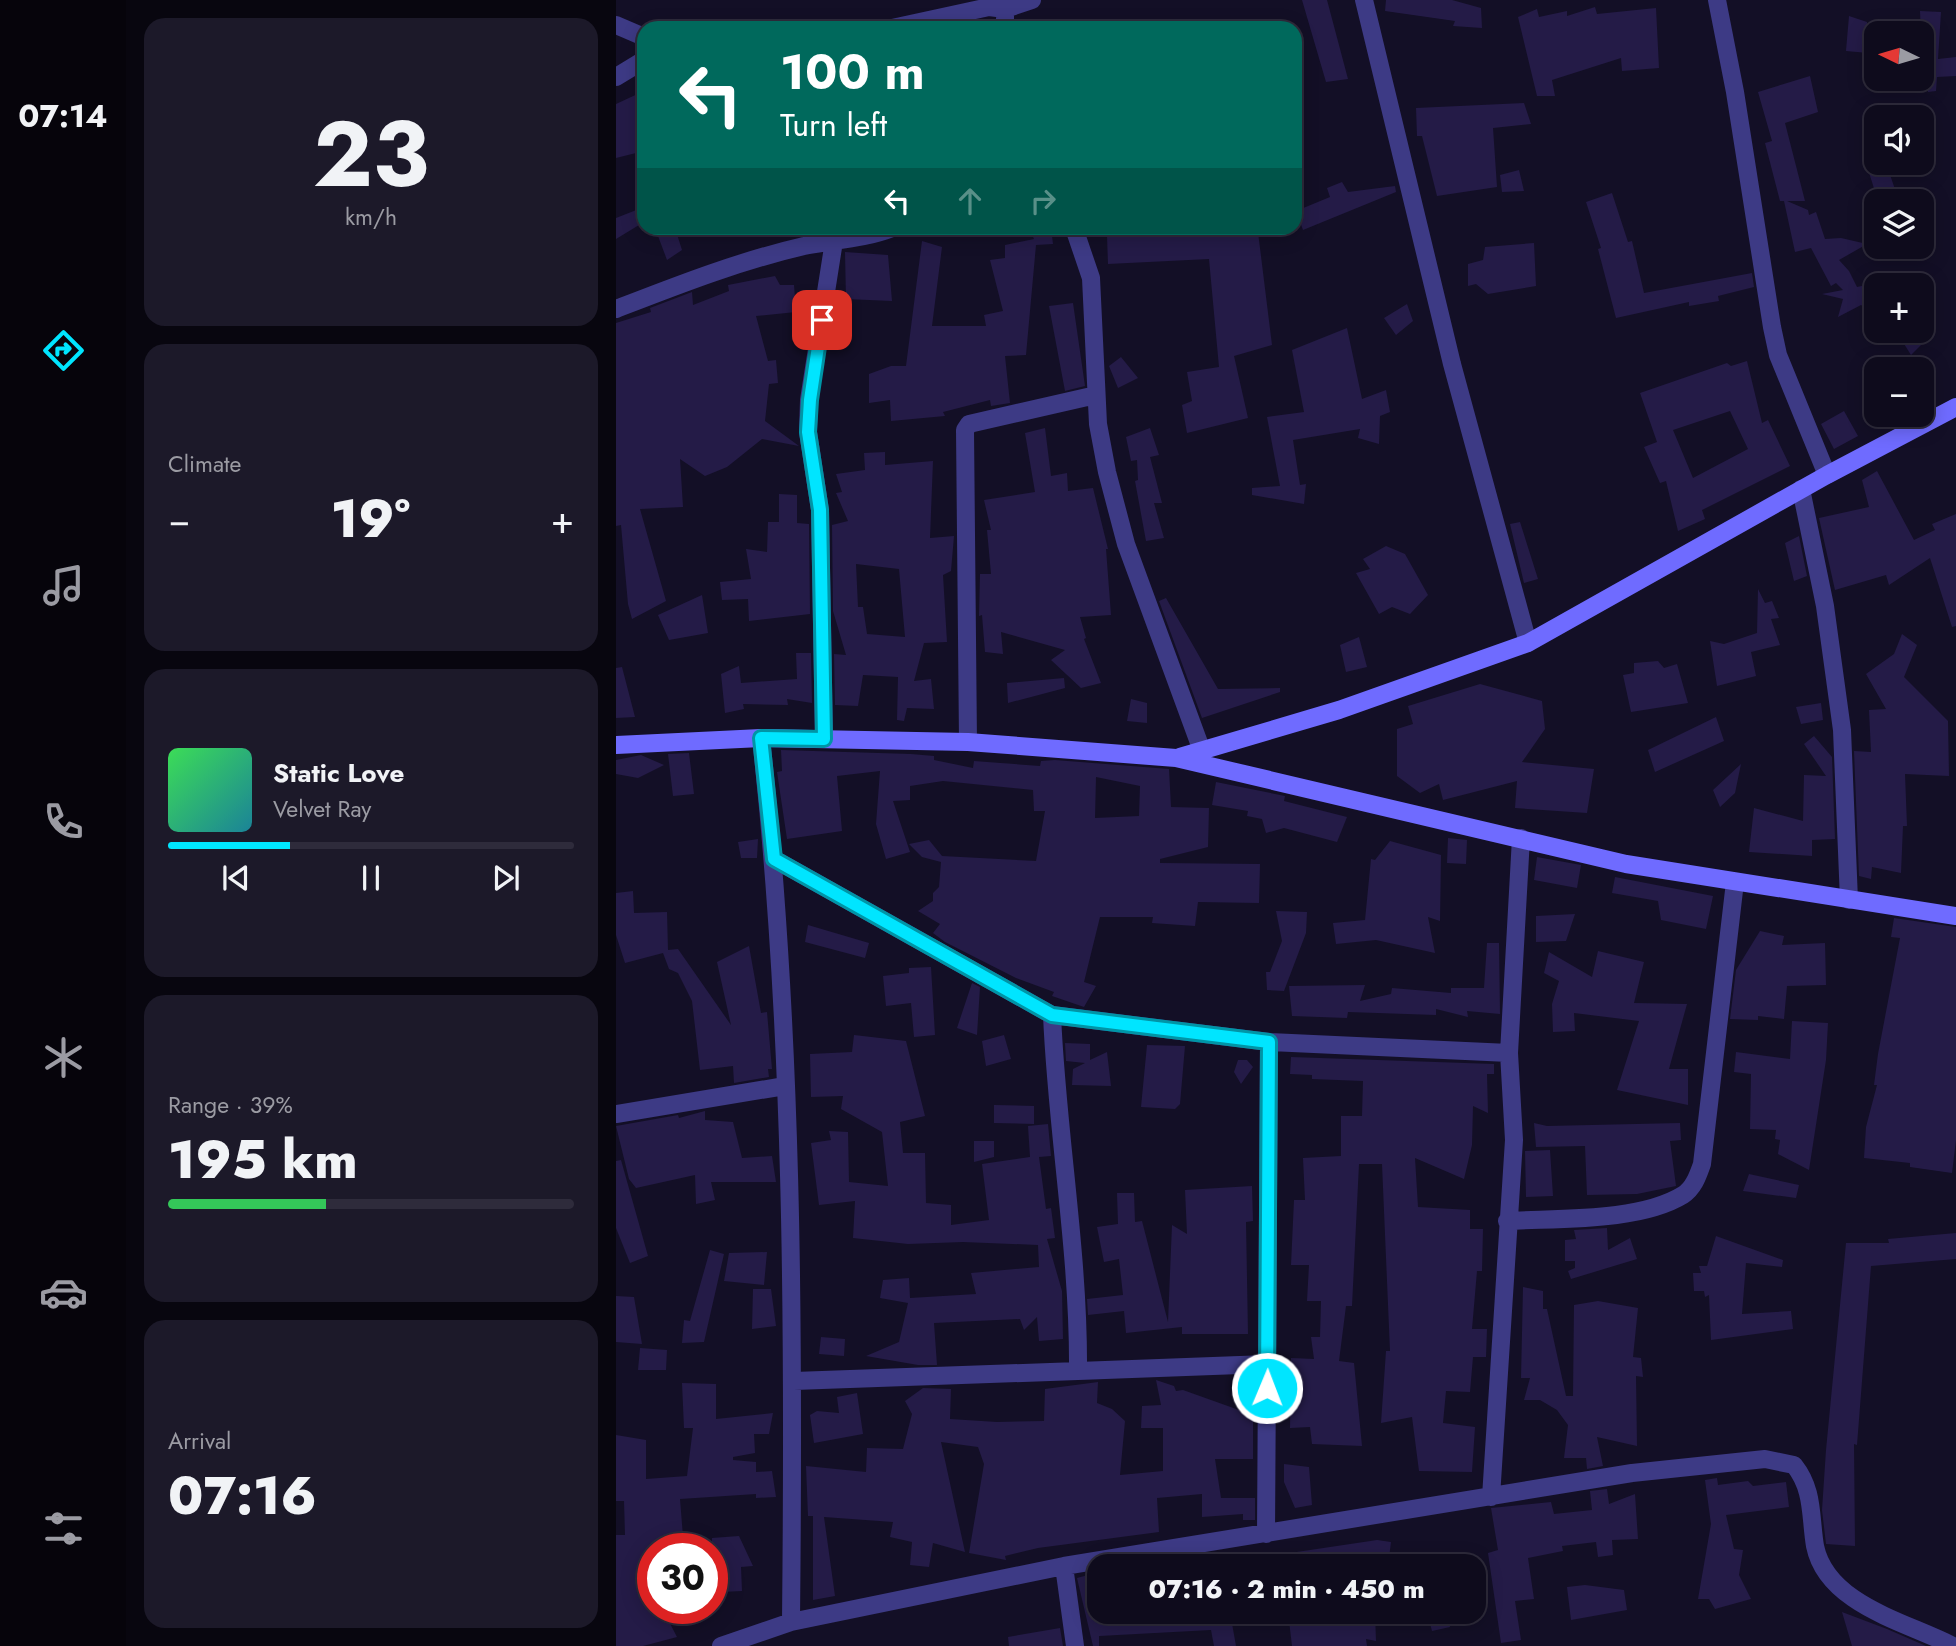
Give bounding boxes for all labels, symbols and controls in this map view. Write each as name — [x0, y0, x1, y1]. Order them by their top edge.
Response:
north arrow — [1864, 21, 1934, 91]
map controls — [1864, 21, 1934, 427]
text: 100 m — [780, 37, 925, 107]
icon: left — [665, 49, 756, 140]
text: 23 — [313, 89, 429, 220]
text: 07:14 — [18, 93, 108, 139]
text: Turn left — [780, 102, 887, 148]
button: sound — [1864, 105, 1934, 175]
icon: left — [878, 182, 916, 220]
icon: ahead — [951, 182, 989, 220]
icon: right — [1024, 182, 1062, 220]
button: layers — [1864, 189, 1934, 259]
text: km/h — [345, 200, 397, 234]
button: + — [1864, 273, 1934, 343]
pin — [792, 290, 852, 350]
icon: arrive — [803, 301, 841, 339]
icon: directions — [39, 326, 88, 375]
button: − — [1864, 357, 1934, 427]
text: Climate — [168, 447, 241, 481]
text: 19° — [331, 481, 410, 557]
text: − — [168, 492, 190, 547]
text: + — [551, 492, 574, 547]
icon: music — [39, 561, 88, 610]
text: Static Love — [273, 754, 405, 792]
text: Velvet Ray — [273, 792, 371, 826]
icon: phone — [39, 797, 88, 846]
icon: previous — [217, 859, 255, 897]
icon: pause — [352, 859, 390, 897]
icon: next — [487, 859, 525, 897]
icon: climate — [39, 1033, 88, 1082]
text: Range · 39% — [168, 1088, 293, 1122]
text: 195 km — [168, 1122, 357, 1198]
icon: car — [39, 1268, 88, 1317]
position arrow — [1230, 1351, 1304, 1425]
text: Arrival — [168, 1424, 231, 1458]
text: 07:16 — [168, 1458, 317, 1534]
icon: filters — [39, 1504, 88, 1553]
speed limit sign: 30 — [637, 1533, 728, 1624]
text: 07:16 · 2 min · 450 m — [1148, 1570, 1425, 1608]

